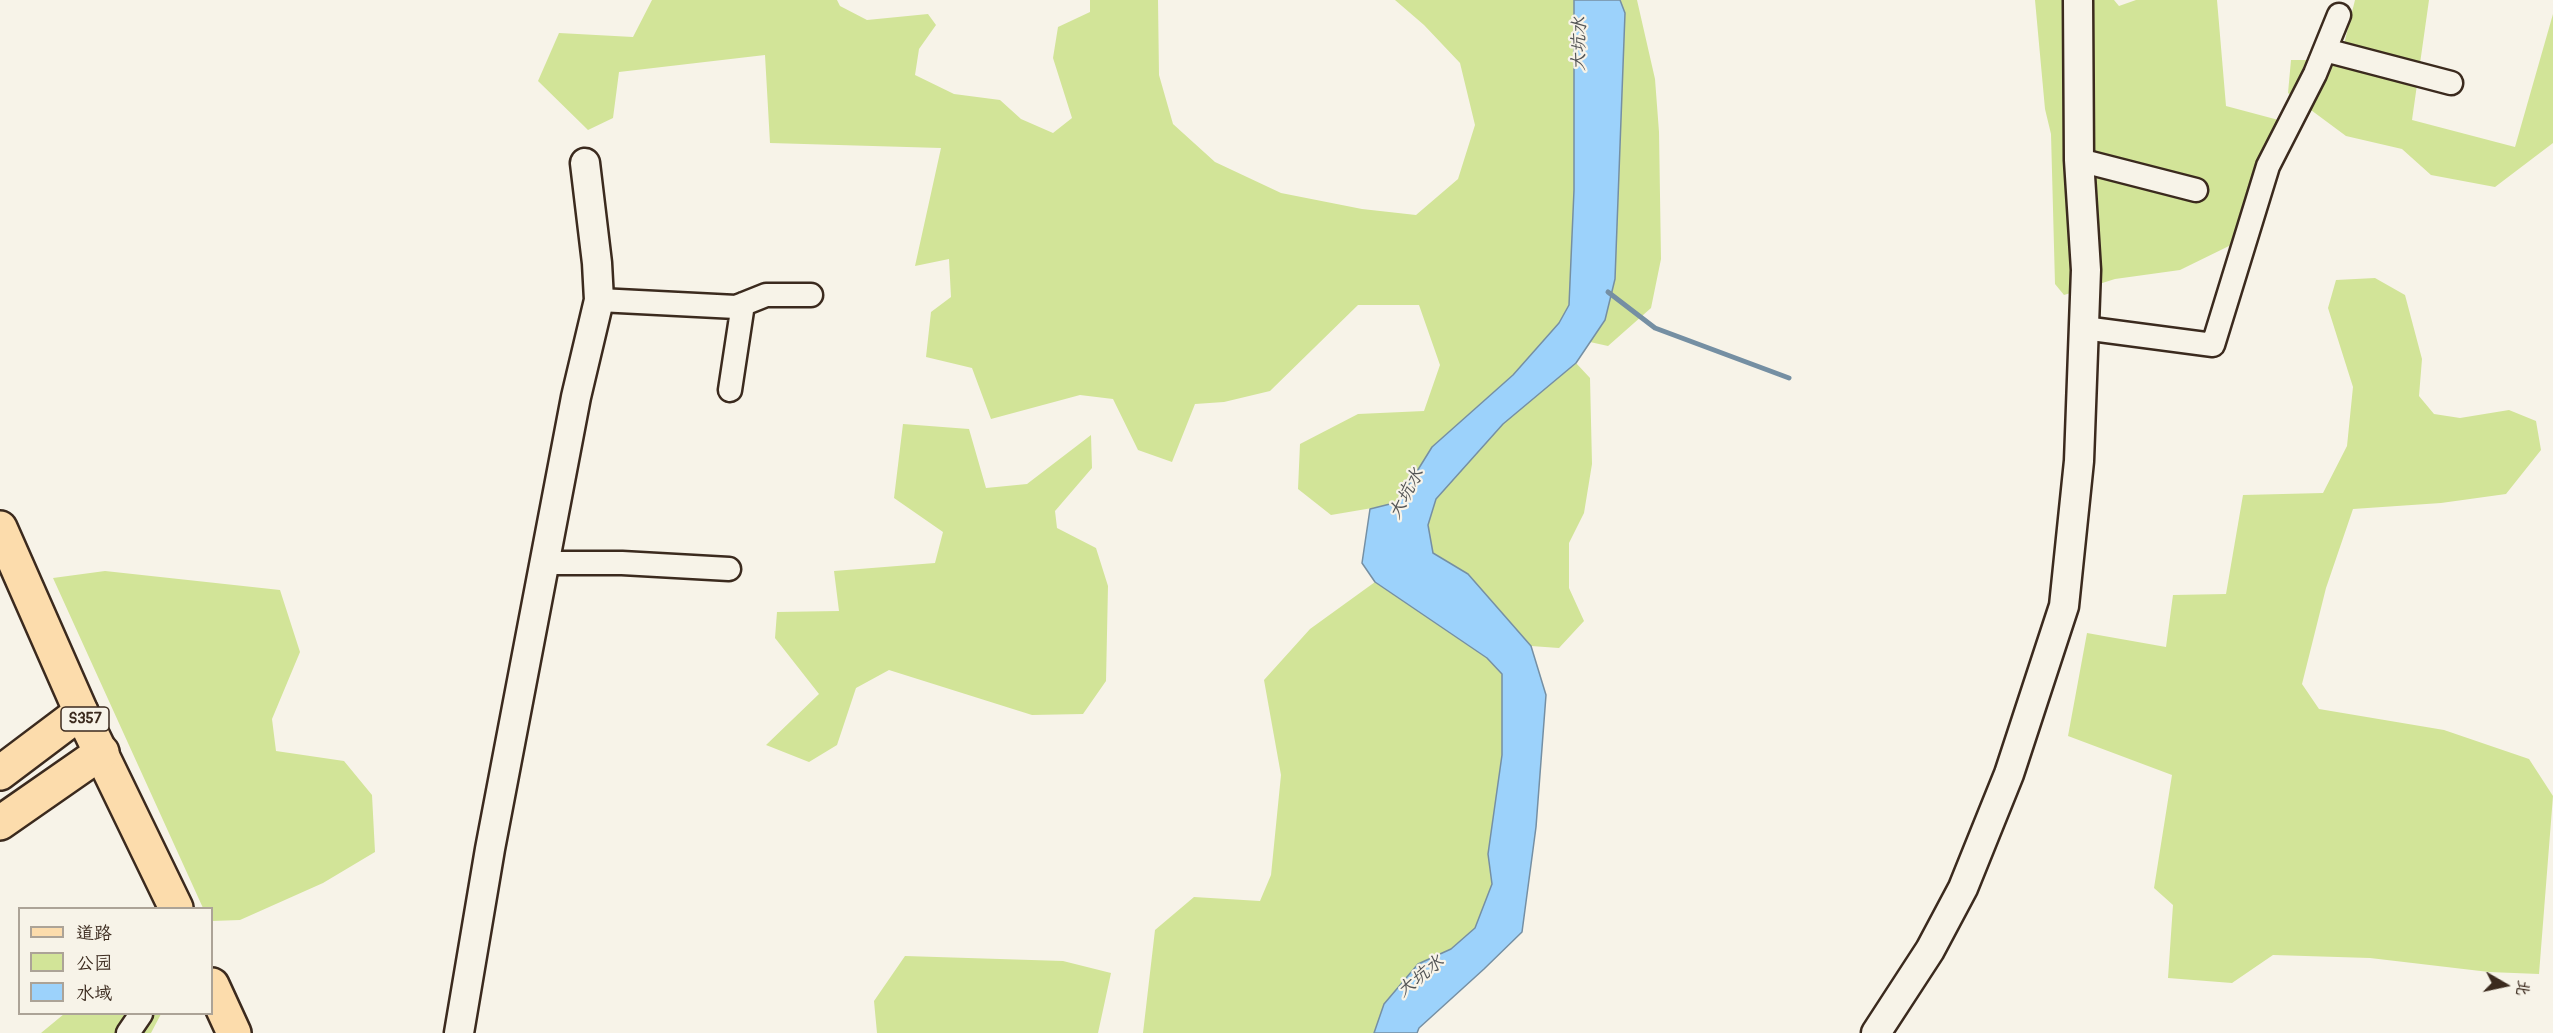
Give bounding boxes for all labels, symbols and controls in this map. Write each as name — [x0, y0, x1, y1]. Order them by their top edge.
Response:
water label: 大坑水 — [1569, 17, 1591, 71]
water label: 大坑水 — [1385, 465, 1429, 523]
road number: S357 — [61, 707, 109, 731]
legend — [18, 907, 213, 1015]
text: 道路 — [76, 922, 112, 945]
text: 公园 — [76, 952, 112, 975]
water label: 大坑水 — [1393, 952, 1449, 1002]
north arrow — [2475, 955, 2535, 1015]
text: 北 — [2512, 978, 2534, 997]
text: 水域 — [76, 982, 112, 1005]

